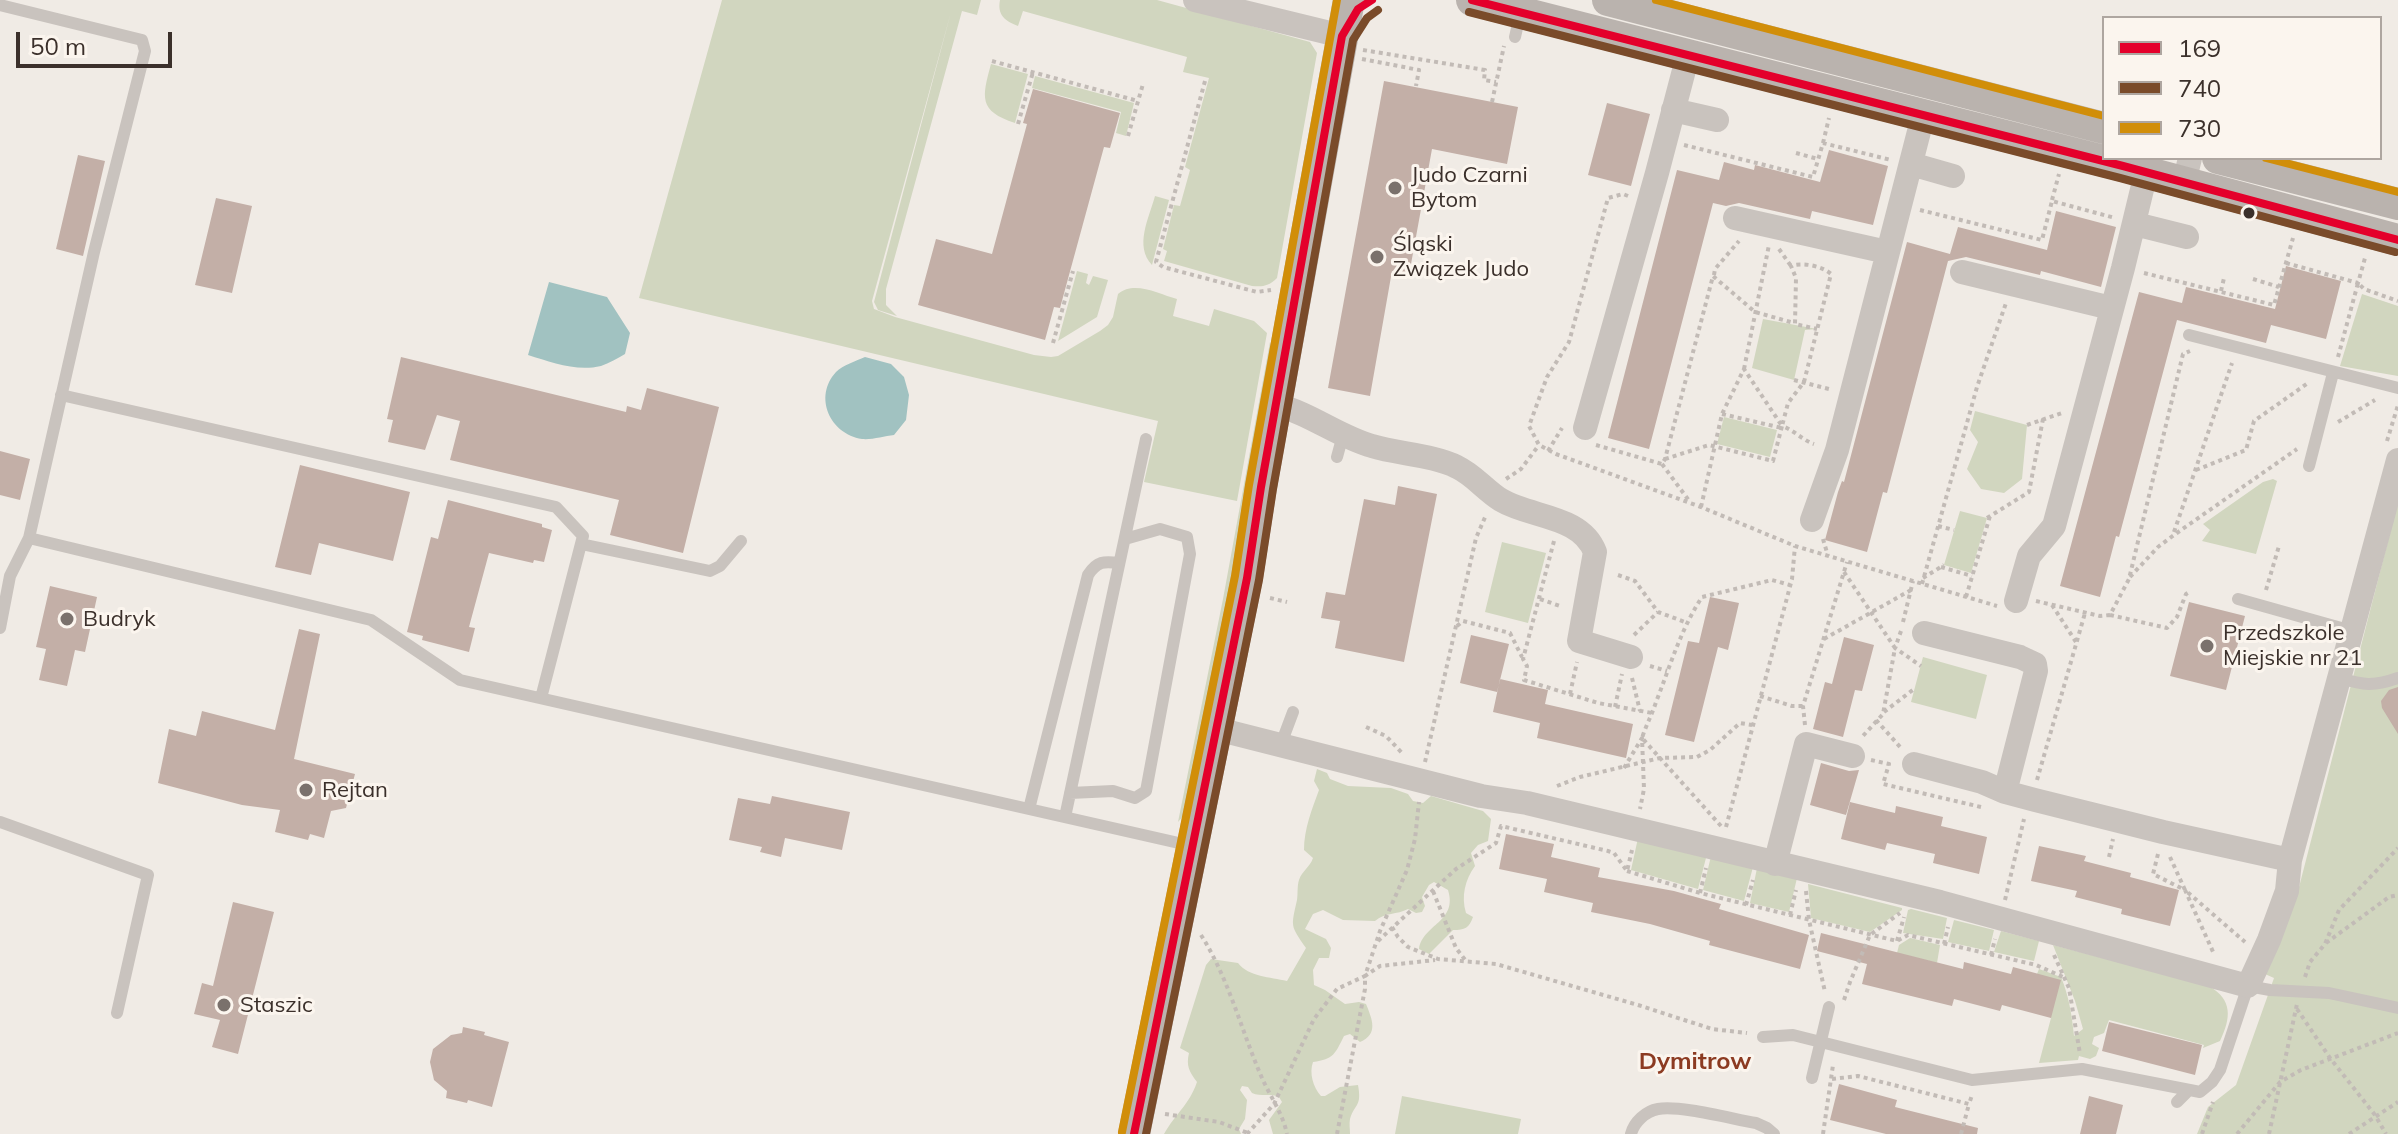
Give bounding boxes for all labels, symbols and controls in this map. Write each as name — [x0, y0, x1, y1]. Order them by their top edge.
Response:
scale bar — [20, 16, 176, 66]
legend — [2102, 16, 2382, 160]
text: 50 m — [30, 31, 86, 61]
text: 169 — [2178, 33, 2221, 63]
text: 740 — [2178, 73, 2221, 103]
text: 730 — [2178, 113, 2221, 143]
place label: Judo Czarni Bytom — [1411, 162, 1528, 214]
marker: Judo Czarni Bytom — [1386, 179, 1404, 197]
unlabelled marker — [2241, 205, 2257, 221]
place label: Śląski Związek Judo — [1393, 231, 1529, 282]
marker: Śląski Związek Judo — [1368, 248, 1386, 266]
place label: Budryk — [83, 606, 156, 632]
marker: Budryk — [58, 610, 76, 628]
place label: Przedszkole Miejskie nr 21 — [2223, 620, 2363, 672]
marker: Przedszkole Miejskie nr 21 — [2198, 637, 2216, 655]
place label: Rejtan — [322, 777, 388, 803]
marker: Rejtan — [297, 781, 315, 799]
place label: Staszic — [240, 992, 313, 1018]
marker: Staszic — [215, 996, 233, 1014]
district label: Dymitrow — [1639, 1048, 1751, 1076]

